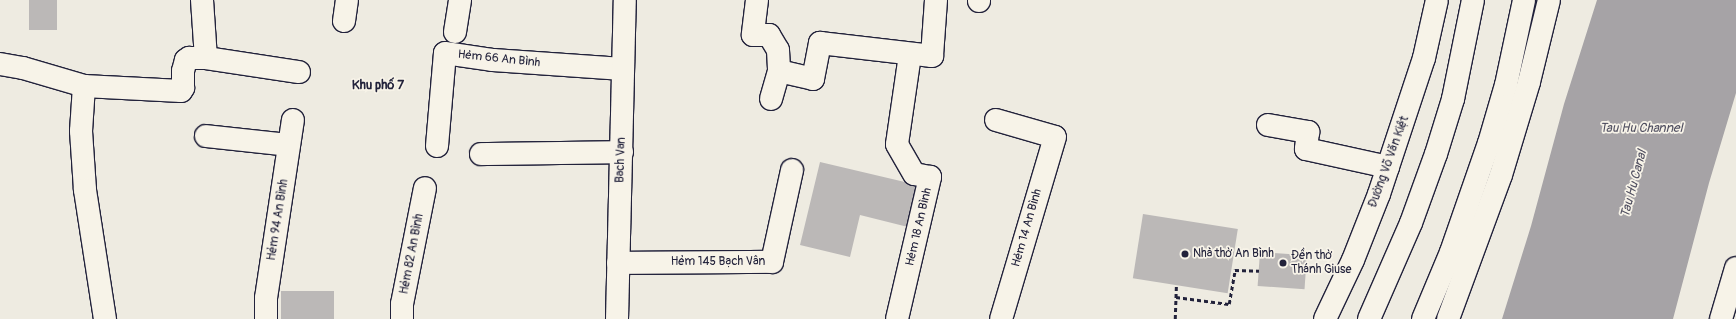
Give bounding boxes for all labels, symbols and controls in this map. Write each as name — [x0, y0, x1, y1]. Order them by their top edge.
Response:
street label: Hẻm 66 An Bình — [457, 48, 541, 70]
district label: Khu phố 7 — [352, 77, 404, 93]
street label: Đường Võ Văn Kiệt — [1366, 114, 1412, 210]
water label: Tau Hu Channel — [1599, 120, 1683, 136]
street label: Bach Van — [613, 137, 629, 183]
water label: Tau Hu Canal — [1617, 148, 1651, 220]
street label: Hẻm 94 An Bình — [264, 178, 292, 262]
street label: Hẻm 18 An Bình — [903, 187, 935, 267]
street label: Hẻm 14 An Bình — [1009, 187, 1045, 269]
street label: Hẻm 82 An Bình — [397, 213, 427, 295]
place label: Nhà thờ An Bình — [1193, 247, 1274, 261]
marker: Nhà thờ An Bình — [1180, 249, 1190, 259]
place label: Đền thờ Thánh Giuse — [1291, 249, 1351, 277]
street label: Hẻm 145 Bạch Vân — [671, 255, 765, 269]
marker: Đền thờ Thánh Giuse — [1278, 258, 1288, 268]

